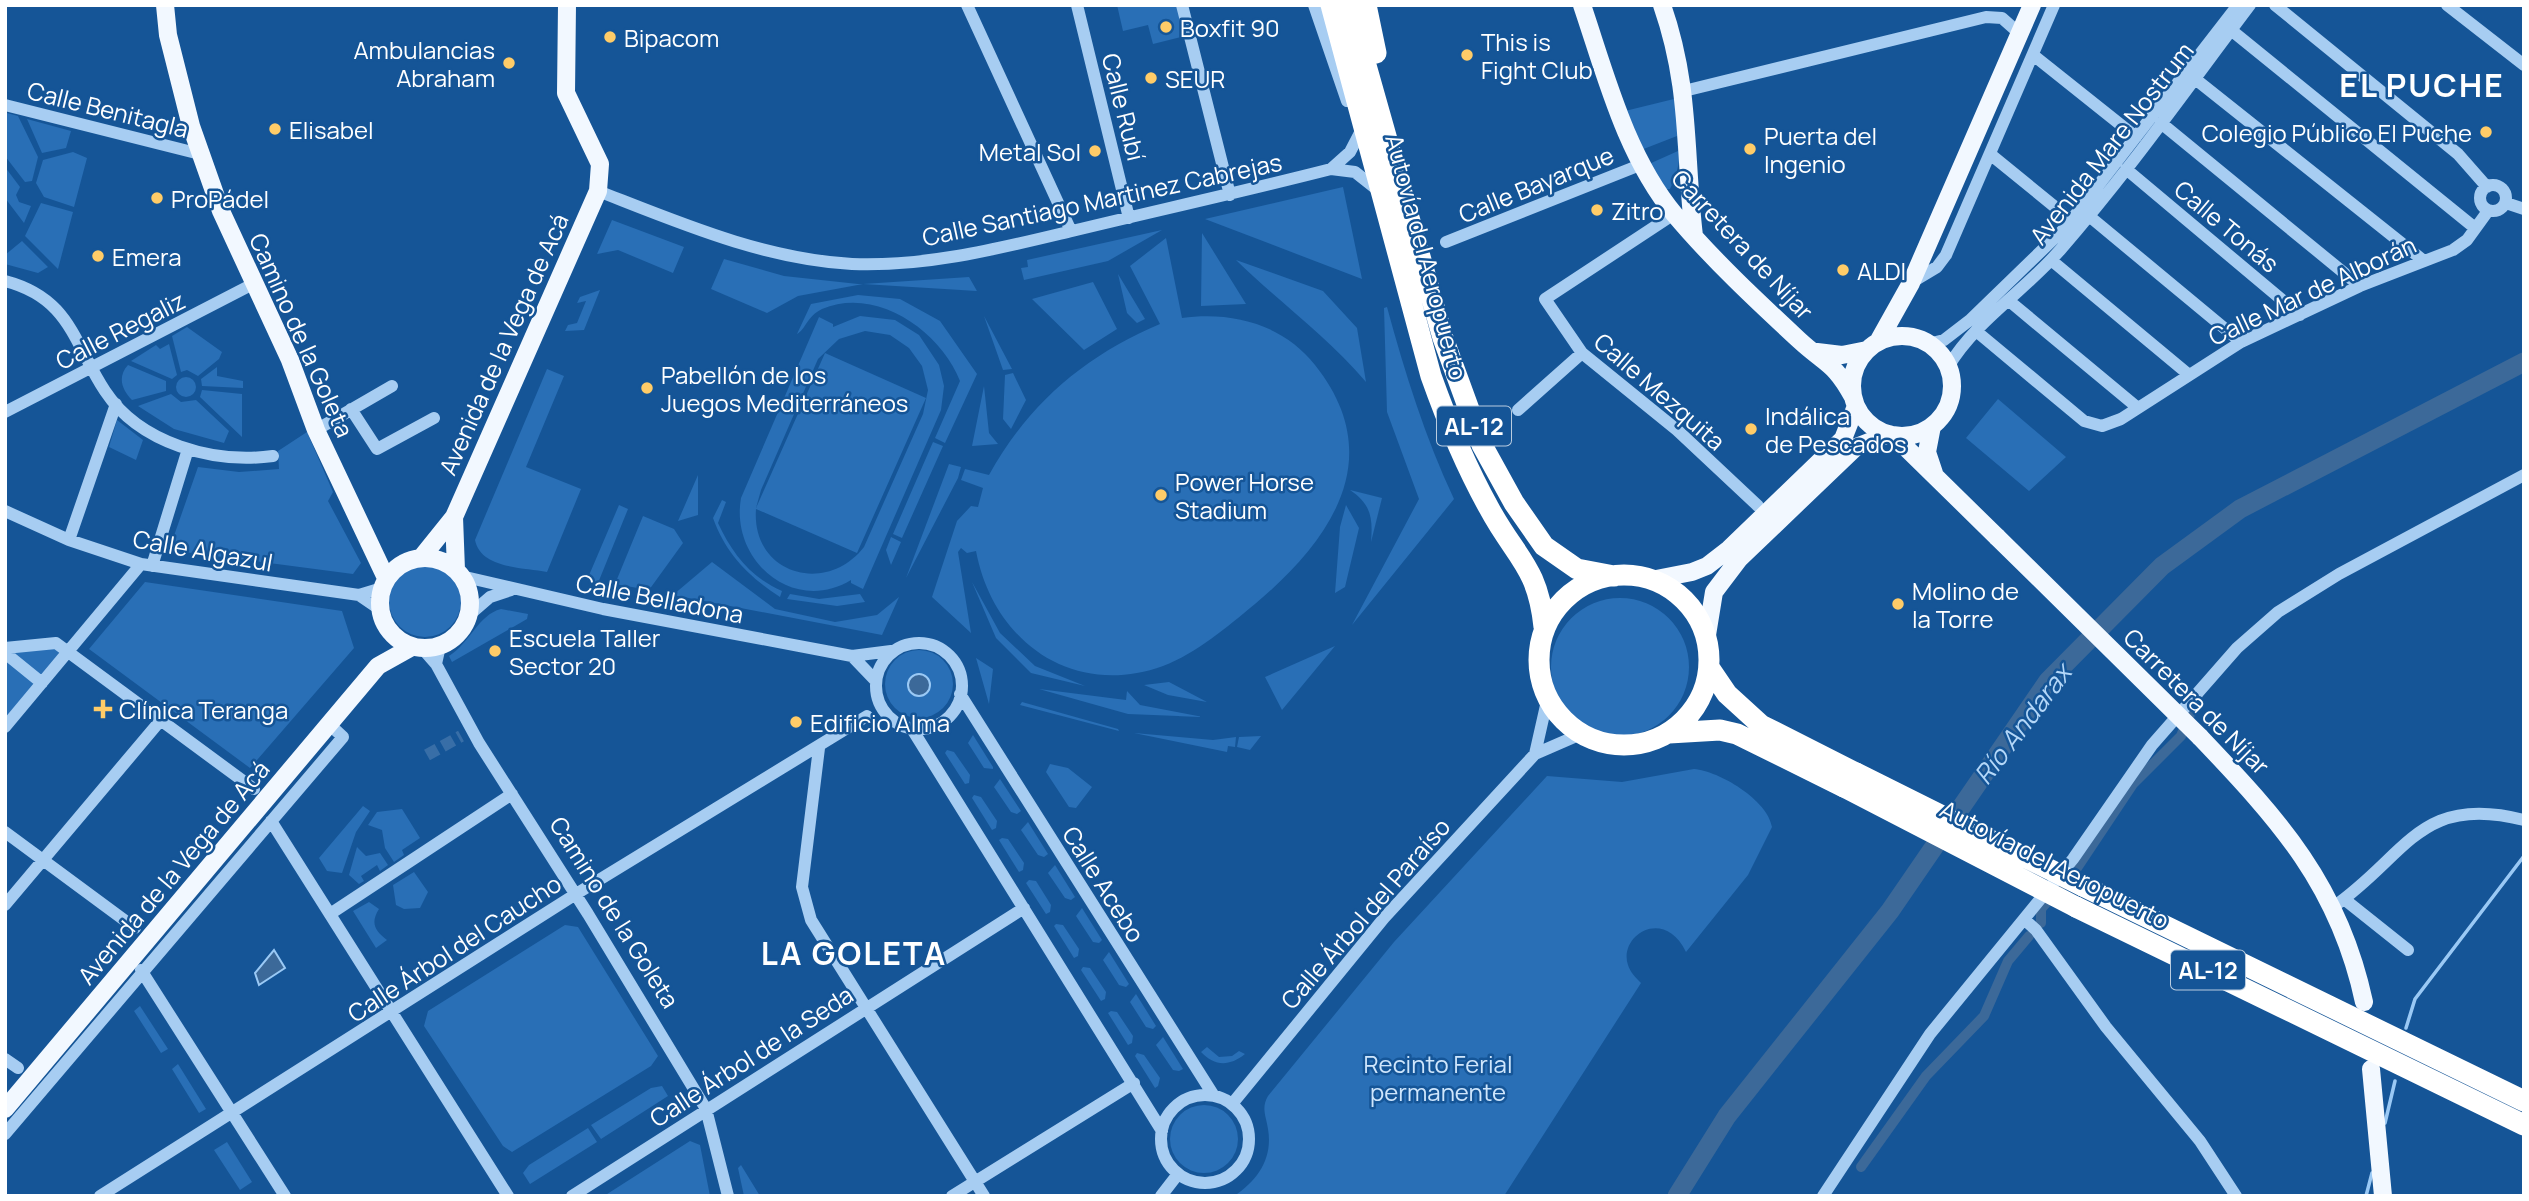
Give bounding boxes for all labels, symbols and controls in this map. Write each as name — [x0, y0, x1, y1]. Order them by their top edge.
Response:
place label: Boxfit 90 — [1180, 11, 1280, 44]
marker: Boxfit 90 — [1158, 19, 1174, 35]
place label: Bipacom — [624, 21, 719, 54]
place label: This is Fight Club — [1481, 25, 1593, 86]
marker: Bipacom — [602, 29, 618, 45]
place label: Ambulancias Abraham — [353, 33, 495, 94]
street label: Avenida Mare Nostrum — [2021, 35, 2201, 251]
marker: This is Fight Club — [1459, 47, 1475, 63]
street label: Calle Rubí — [1095, 50, 1153, 165]
marker: Ambulancias Abraham — [501, 55, 517, 71]
place label: SEUR — [1165, 62, 1225, 95]
district label: EL PUCHE — [2339, 63, 2505, 107]
marker: SEUR — [1143, 70, 1159, 86]
street label: Calle Benitagla — [24, 73, 192, 145]
place label: Elisabel — [289, 113, 374, 146]
place label: Colegio Público El Puche — [2202, 116, 2472, 149]
place label: Puerta del Ingenio — [1764, 119, 1877, 180]
marker: Elisabel — [267, 121, 283, 137]
marker: Colegio Público El Puche — [2478, 124, 2494, 140]
street label: Autovía del Aeropuerto — [1378, 130, 1476, 384]
place label: Metal Sol — [979, 135, 1081, 168]
street label: Calle Bayarque — [1454, 138, 1618, 230]
marker: Puerta del Ingenio — [1742, 141, 1758, 157]
marker: Metal Sol — [1087, 143, 1103, 159]
street label: Calle Santiago Martinez Cabrejas — [919, 145, 1285, 253]
street label: Carretera de Níjar — [1665, 162, 1822, 326]
street label: Calle Tonás — [2168, 172, 2286, 280]
place label: ProPádel — [171, 182, 269, 215]
marker: ProPádel — [149, 190, 165, 206]
place label: Zitro — [1611, 194, 1664, 227]
marker: Zitro — [1589, 202, 1605, 218]
street label: Avenida de la Vega de Acá — [430, 208, 576, 480]
street label: Calle Mar de Alborán — [2203, 227, 2421, 353]
street label: Camino de la Goleta — [242, 228, 362, 442]
place label: Emera — [112, 240, 182, 273]
marker: Emera — [90, 248, 106, 264]
place label: ALDI — [1857, 254, 1906, 287]
marker: ALDI — [1835, 262, 1851, 278]
street label: Calle Regaliz — [50, 283, 190, 377]
street label: Calle Mezquita — [1587, 325, 1733, 457]
place label: Pabellón de los Juegos Mediterráneos — [661, 358, 908, 419]
marker: Pabellón de los Juegos Mediterráneos — [639, 380, 655, 396]
place label: Indálica de Pescados — [1765, 399, 1907, 460]
road number: AL-12 — [1437, 406, 1511, 446]
marker: Indálica de Pescados — [1743, 421, 1759, 437]
place label: Power Horse Stadium — [1175, 465, 1314, 526]
marker: Power Horse Stadium — [1153, 487, 1169, 503]
street label: Calle Algazul — [130, 521, 276, 579]
street label: Calle Belladona — [573, 566, 747, 630]
place label: Molino de la Torre — [1912, 574, 2019, 635]
marker: Molino de la Torre — [1890, 596, 1906, 612]
place label: Escuela Taller Sector 20 — [509, 621, 661, 682]
street label: Carretera de Níjar — [2117, 621, 2278, 782]
marker: Escuela Taller Sector 20 — [487, 643, 503, 659]
water label: Río Andarax — [1965, 654, 2081, 791]
place label: Clínica Teranga — [119, 693, 288, 726]
marker: Clínica Teranga — [93, 699, 113, 719]
place label: Edificio Alma — [810, 706, 950, 739]
marker: Edificio Alma — [788, 714, 804, 730]
street label: Avenida de la Vega de Acá — [69, 753, 277, 991]
street label: Autovía del Aeropuerto — [1935, 792, 2175, 936]
street label: Camino de la Goleta — [543, 810, 687, 1014]
street label: Calle Árbol del Paraíso — [1273, 810, 1457, 1016]
street label: Calle Acebo — [1055, 820, 1153, 948]
street label: Calle Árbol del Caucho — [341, 867, 567, 1029]
district label: LA GOLETA — [761, 931, 947, 975]
road number: AL-12 — [2171, 951, 2245, 990]
street label: Calle Árbol de la Seda — [643, 978, 859, 1134]
park label: Recinto Ferial permanente — [1363, 1047, 1513, 1108]

